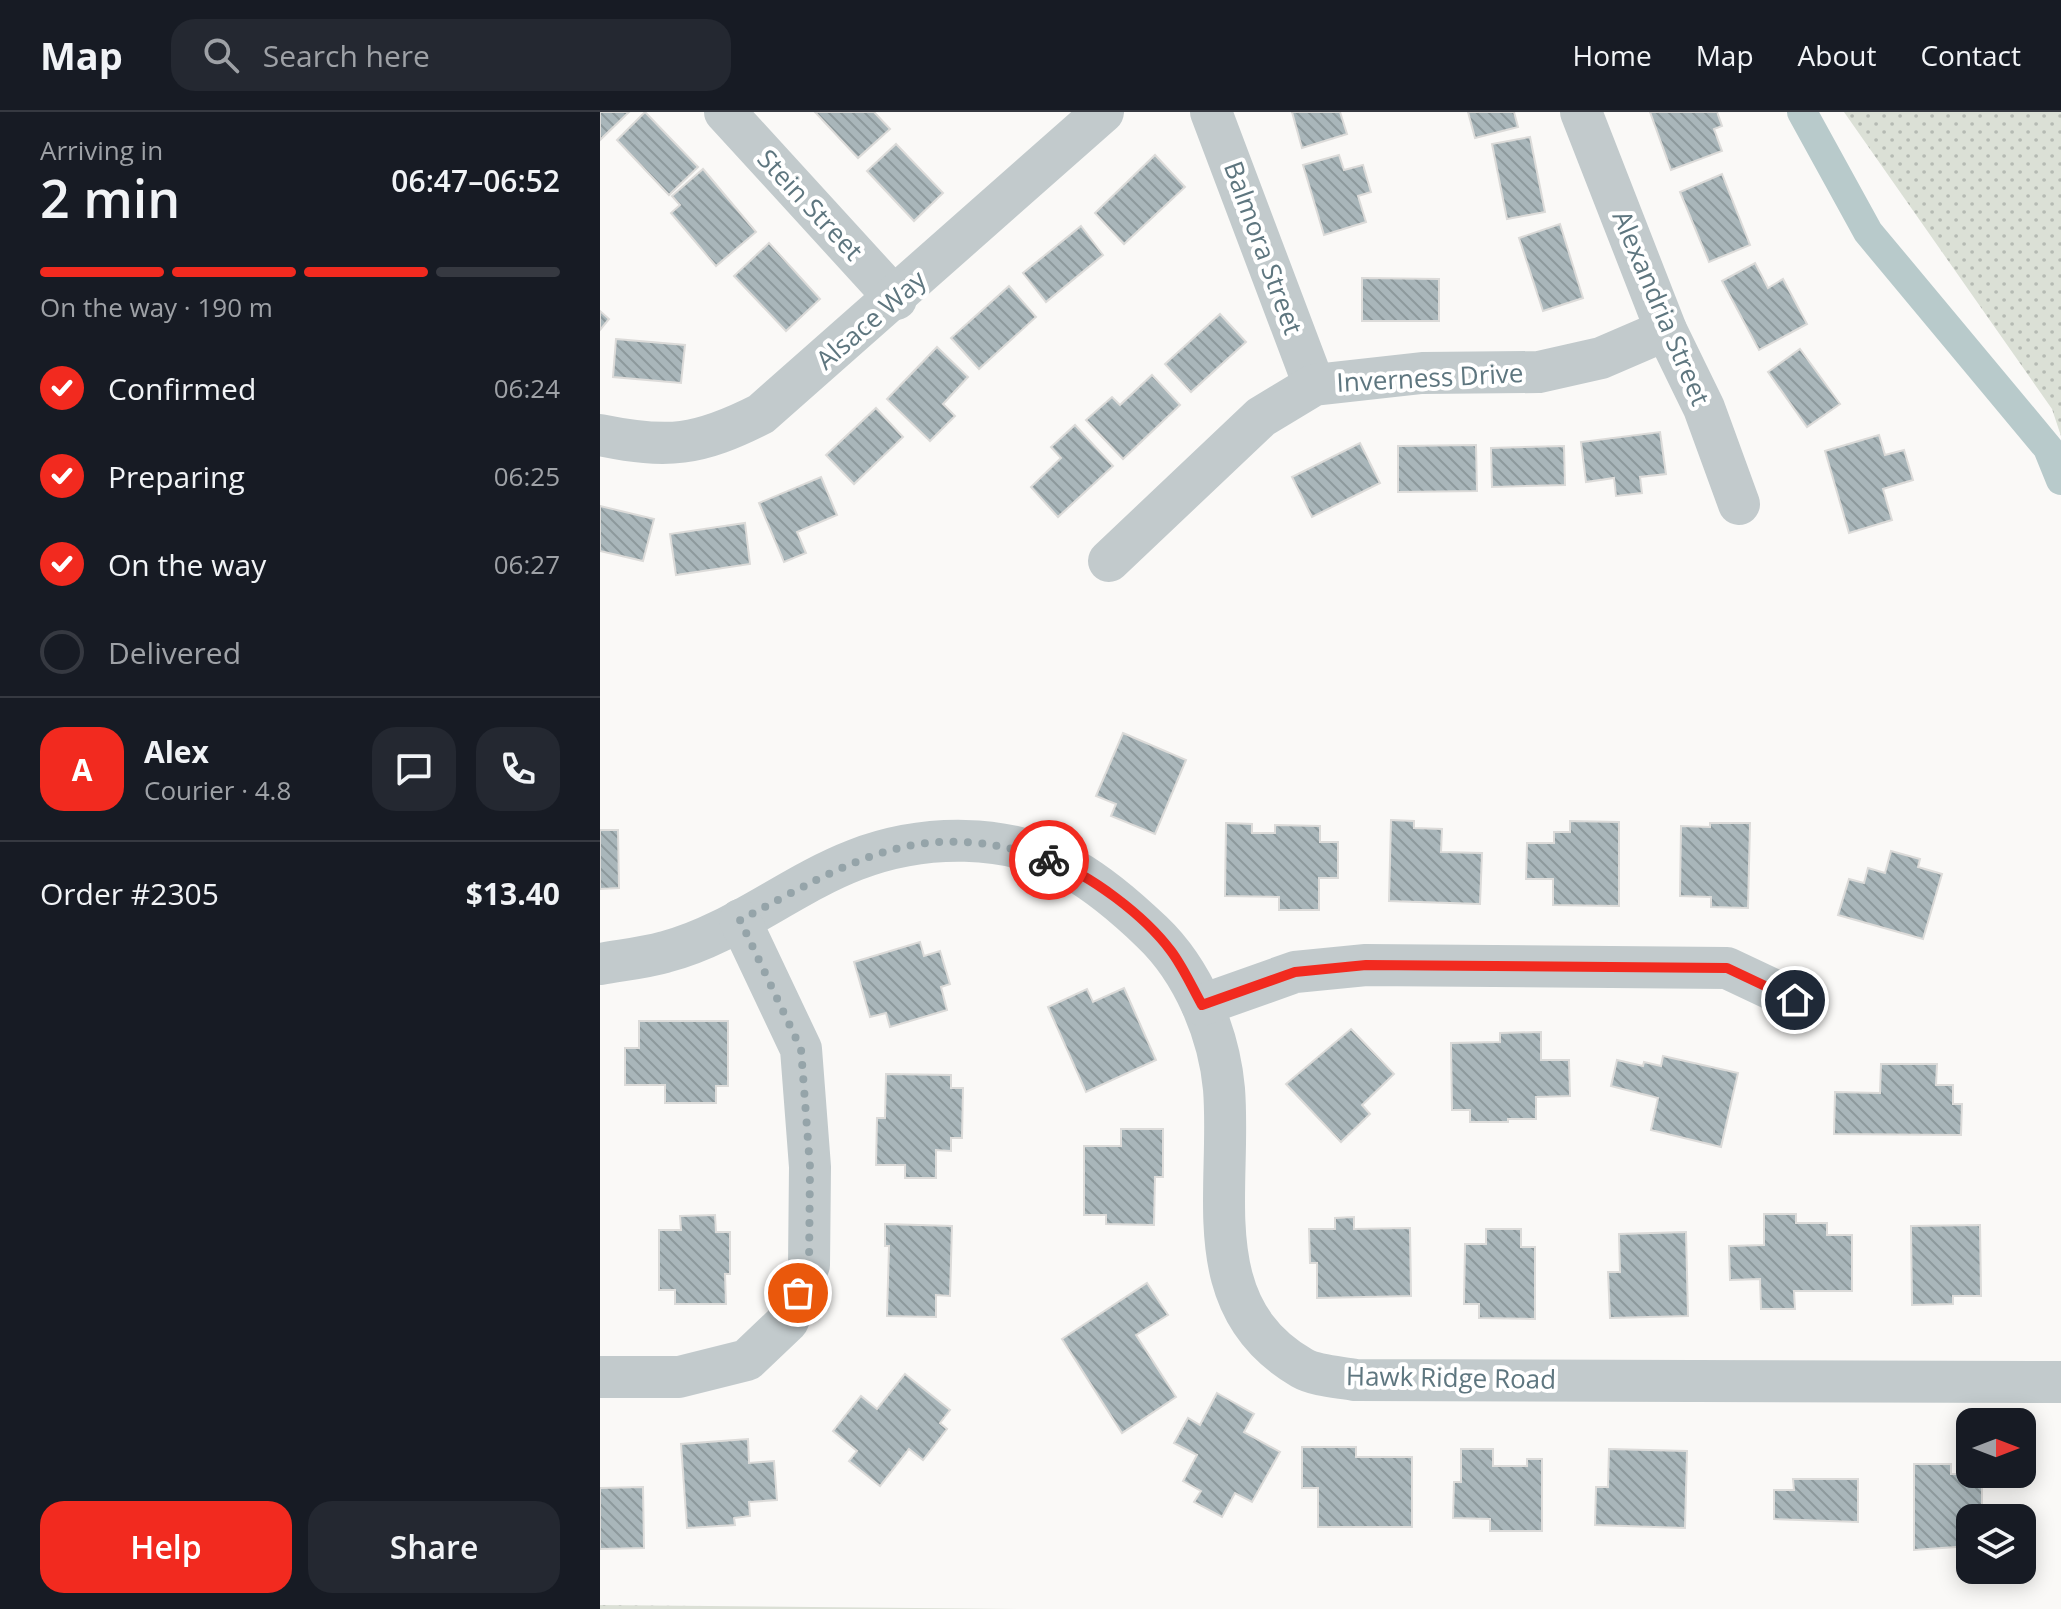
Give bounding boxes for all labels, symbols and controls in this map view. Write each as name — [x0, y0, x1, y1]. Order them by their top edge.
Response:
search box — [171, 19, 731, 91]
text: Map — [40, 29, 123, 81]
icon: search — [199, 33, 243, 77]
text: Search here — [263, 35, 430, 76]
text: Home — [1573, 36, 1652, 74]
text: Map — [1696, 36, 1754, 74]
text: About — [1798, 36, 1876, 74]
text: Contact — [1920, 36, 2021, 74]
text: Arriving in — [40, 132, 163, 168]
street label: Stein Street — [750, 141, 872, 268]
street label: Balmora Street — [1216, 156, 1312, 339]
text: 06:47–06:52 — [391, 160, 560, 201]
text: 2 min — [40, 162, 180, 233]
street label: Alexandria Street — [1605, 205, 1719, 411]
street label: Alsace Way — [808, 261, 934, 377]
text: On the way · 190 m — [40, 289, 273, 325]
street label: Inverness Drive — [1336, 354, 1524, 400]
icon: check — [40, 366, 84, 410]
text: Confirmed — [108, 368, 256, 409]
text: 06:24 — [494, 370, 560, 406]
icon: check — [40, 454, 84, 498]
text: Preparing — [108, 456, 245, 497]
text: 06:25 — [494, 458, 560, 494]
icon: check — [40, 542, 84, 586]
text: On the way — [108, 544, 266, 585]
text: 06:27 — [494, 546, 560, 582]
text: Delivered — [108, 632, 241, 673]
button: chat — [372, 727, 456, 811]
button: phone — [476, 727, 560, 811]
text: Alex — [144, 731, 209, 772]
text: A — [72, 749, 92, 790]
text: Courier · 4.8 — [144, 772, 291, 808]
courier — [1009, 820, 1089, 900]
icon: bike — [1027, 838, 1071, 882]
text: Order #2305 — [40, 873, 219, 914]
text: $13.40 — [466, 873, 560, 914]
pin — [1761, 966, 1829, 1034]
icon: home — [1773, 978, 1817, 1022]
pin — [764, 1259, 832, 1327]
icon: bag — [776, 1271, 820, 1315]
street label: Hawk Ridge Road — [1346, 1357, 1556, 1397]
north arrow — [1956, 1408, 2036, 1488]
map controls — [1956, 1408, 2036, 1584]
button: Help — [40, 1501, 292, 1593]
button: Share — [308, 1501, 560, 1593]
button: layers — [1956, 1504, 2036, 1584]

